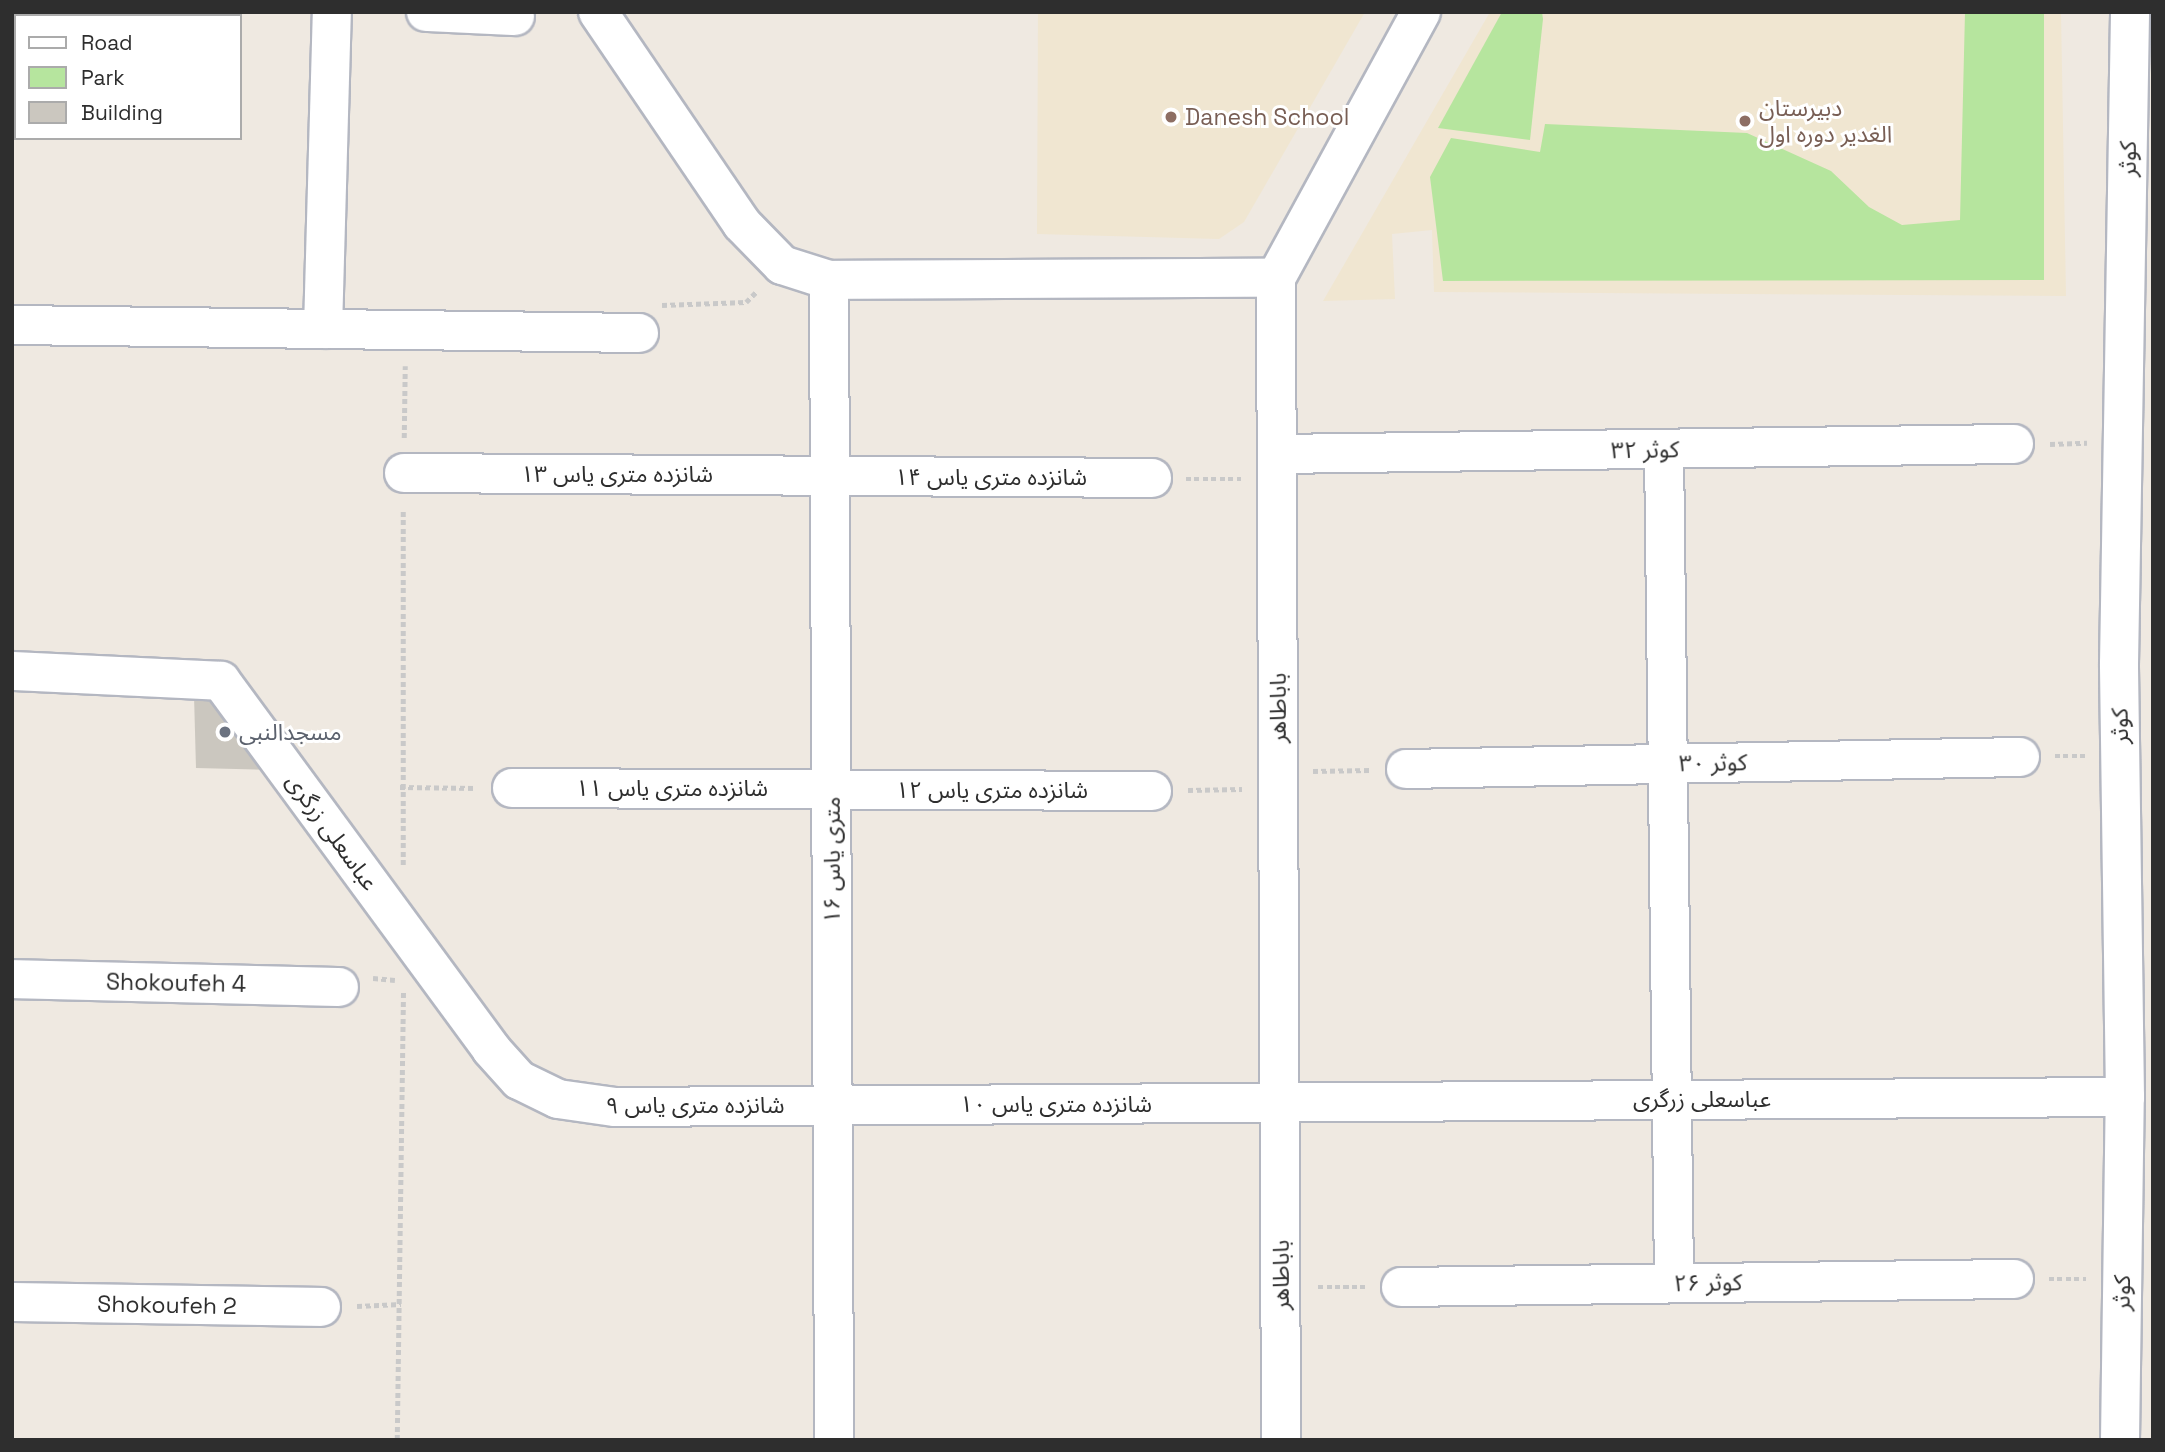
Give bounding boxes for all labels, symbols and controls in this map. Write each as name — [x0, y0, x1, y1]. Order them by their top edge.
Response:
legend — [14, 14, 242, 140]
text: Road — [81, 29, 133, 56]
text: Park — [81, 64, 125, 91]
place label: دبیرستان الغدیر دوره اول — [1759, 94, 1892, 148]
text: Building — [81, 99, 163, 126]
place label: Danesh School — [1185, 103, 1349, 131]
marker: Danesh School — [1163, 109, 1179, 125]
marker: دبیرستان الغدیر دوره اول — [1737, 113, 1753, 129]
street label: کوثر — [2114, 141, 2142, 177]
street label: کوثر ۳۲ — [1610, 436, 1680, 464]
street label: شانزده متری یاس ۱۳ — [521, 460, 713, 488]
street label: شانزده متری یاس ۱۴ — [895, 463, 1087, 491]
street label: باباطاهر — [1264, 673, 1292, 743]
street label: کوثر — [2106, 708, 2134, 744]
place label: مسجدالنبی — [239, 718, 342, 746]
marker: مسجدالنبی — [217, 724, 233, 740]
street label: کوثر ۳۰ — [1678, 749, 1748, 777]
street label: عباسعلی زرگری — [280, 768, 384, 896]
street label: شانزده متری یاس ۱۱ — [576, 774, 768, 802]
street label: شانزده متری یاس ۱۲ — [896, 776, 1088, 804]
street label: ۱۶ متری یاس — [818, 797, 846, 923]
street label: Shokoufeh 4 — [106, 968, 246, 998]
street label: عباسعلی زرگری — [1633, 1085, 1771, 1113]
street label: شانزده متری یاس ۱۰ — [960, 1090, 1152, 1118]
street label: شانزده متری یاس ۹ — [605, 1091, 785, 1119]
street label: باباطاهر — [1267, 1240, 1295, 1310]
street label: کوثر ۲۶ — [1673, 1269, 1743, 1297]
street label: کوثر — [2108, 1275, 2136, 1311]
street label: Shokoufeh 2 — [97, 1290, 237, 1320]

